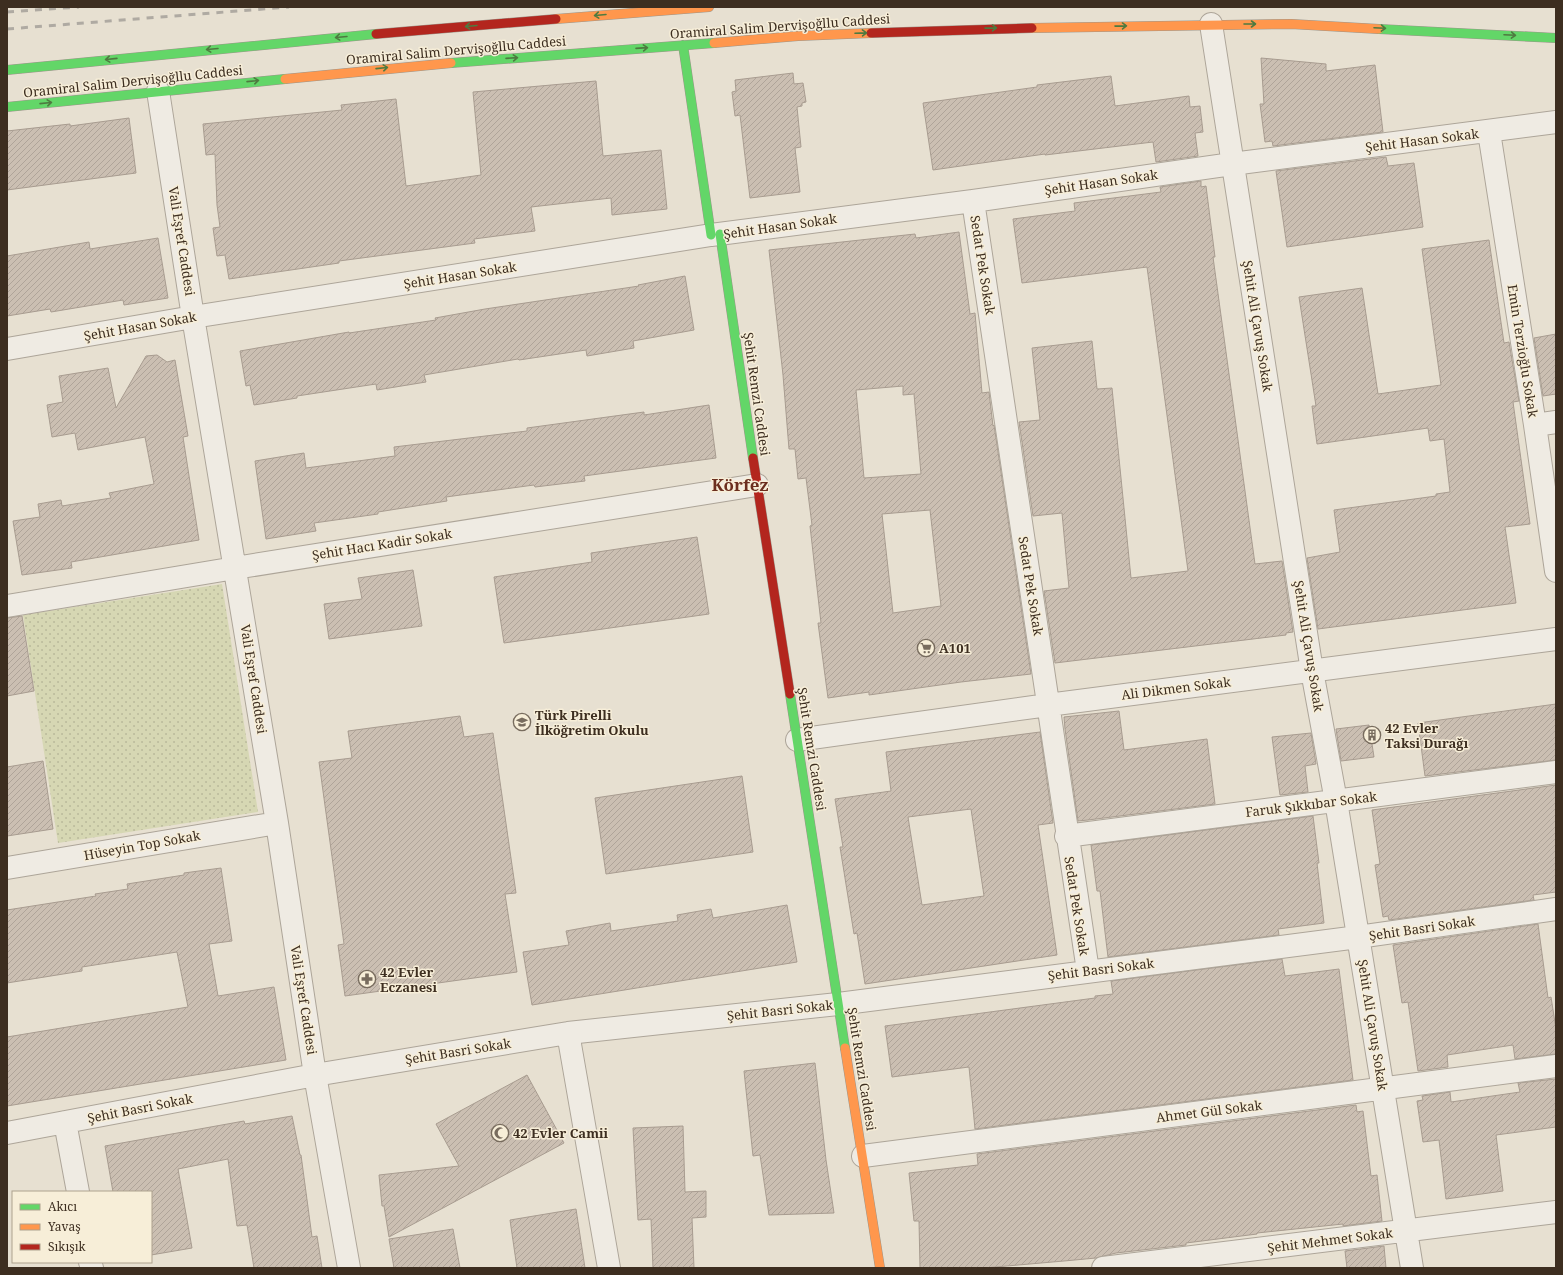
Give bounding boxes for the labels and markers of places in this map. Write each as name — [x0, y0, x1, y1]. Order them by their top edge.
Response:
supermarket icon: A101 — [916, 638, 936, 658]
place label: A101 — [939, 639, 971, 657]
place label: Türk Pirelli İlköğretim Okulu — [535, 706, 649, 739]
school or university icon: Türk Pirelli İlköğretim Okulu — [512, 712, 532, 732]
place label: 42 Evler Taksi Durağı — [1385, 719, 1469, 752]
building icon: 42 Evler Taksi Durağı — [1362, 725, 1382, 745]
place label: 42 Evler Eczanesi — [380, 963, 437, 996]
pharmacy icon: 42 Evler Eczanesi — [357, 969, 377, 989]
mosque icon: 42 Evler Camii — [490, 1123, 510, 1143]
place label: 42 Evler Camii — [513, 1124, 609, 1142]

